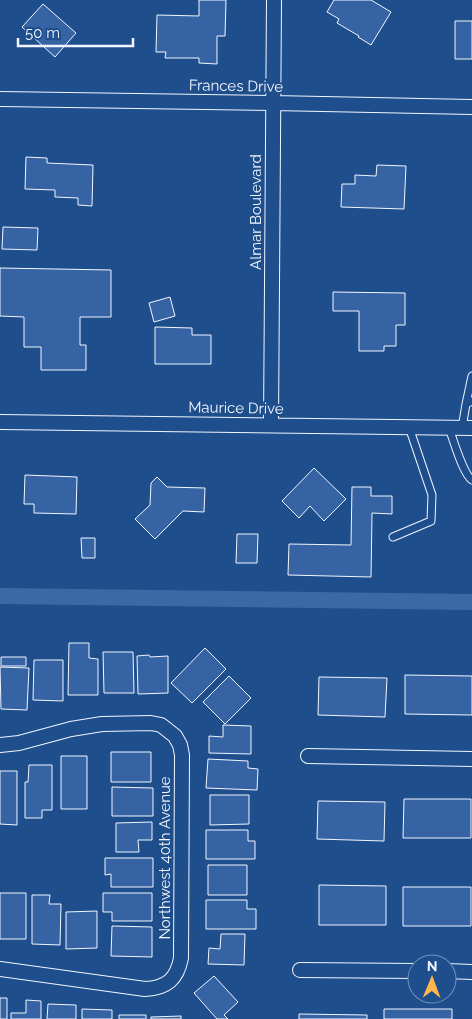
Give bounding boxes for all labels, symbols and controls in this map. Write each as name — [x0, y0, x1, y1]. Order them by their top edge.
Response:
scale bar — [18, 15, 132, 47]
text: 50 m — [25, 24, 60, 42]
street label: Frances Drive — [189, 76, 283, 96]
street label: Almar Boulevard — [247, 154, 265, 270]
street label: Maurice Drive — [188, 398, 284, 418]
street label: Northwest 40th Avenue — [156, 776, 174, 940]
north arrow — [407, 954, 457, 1004]
text: N — [427, 958, 438, 974]

